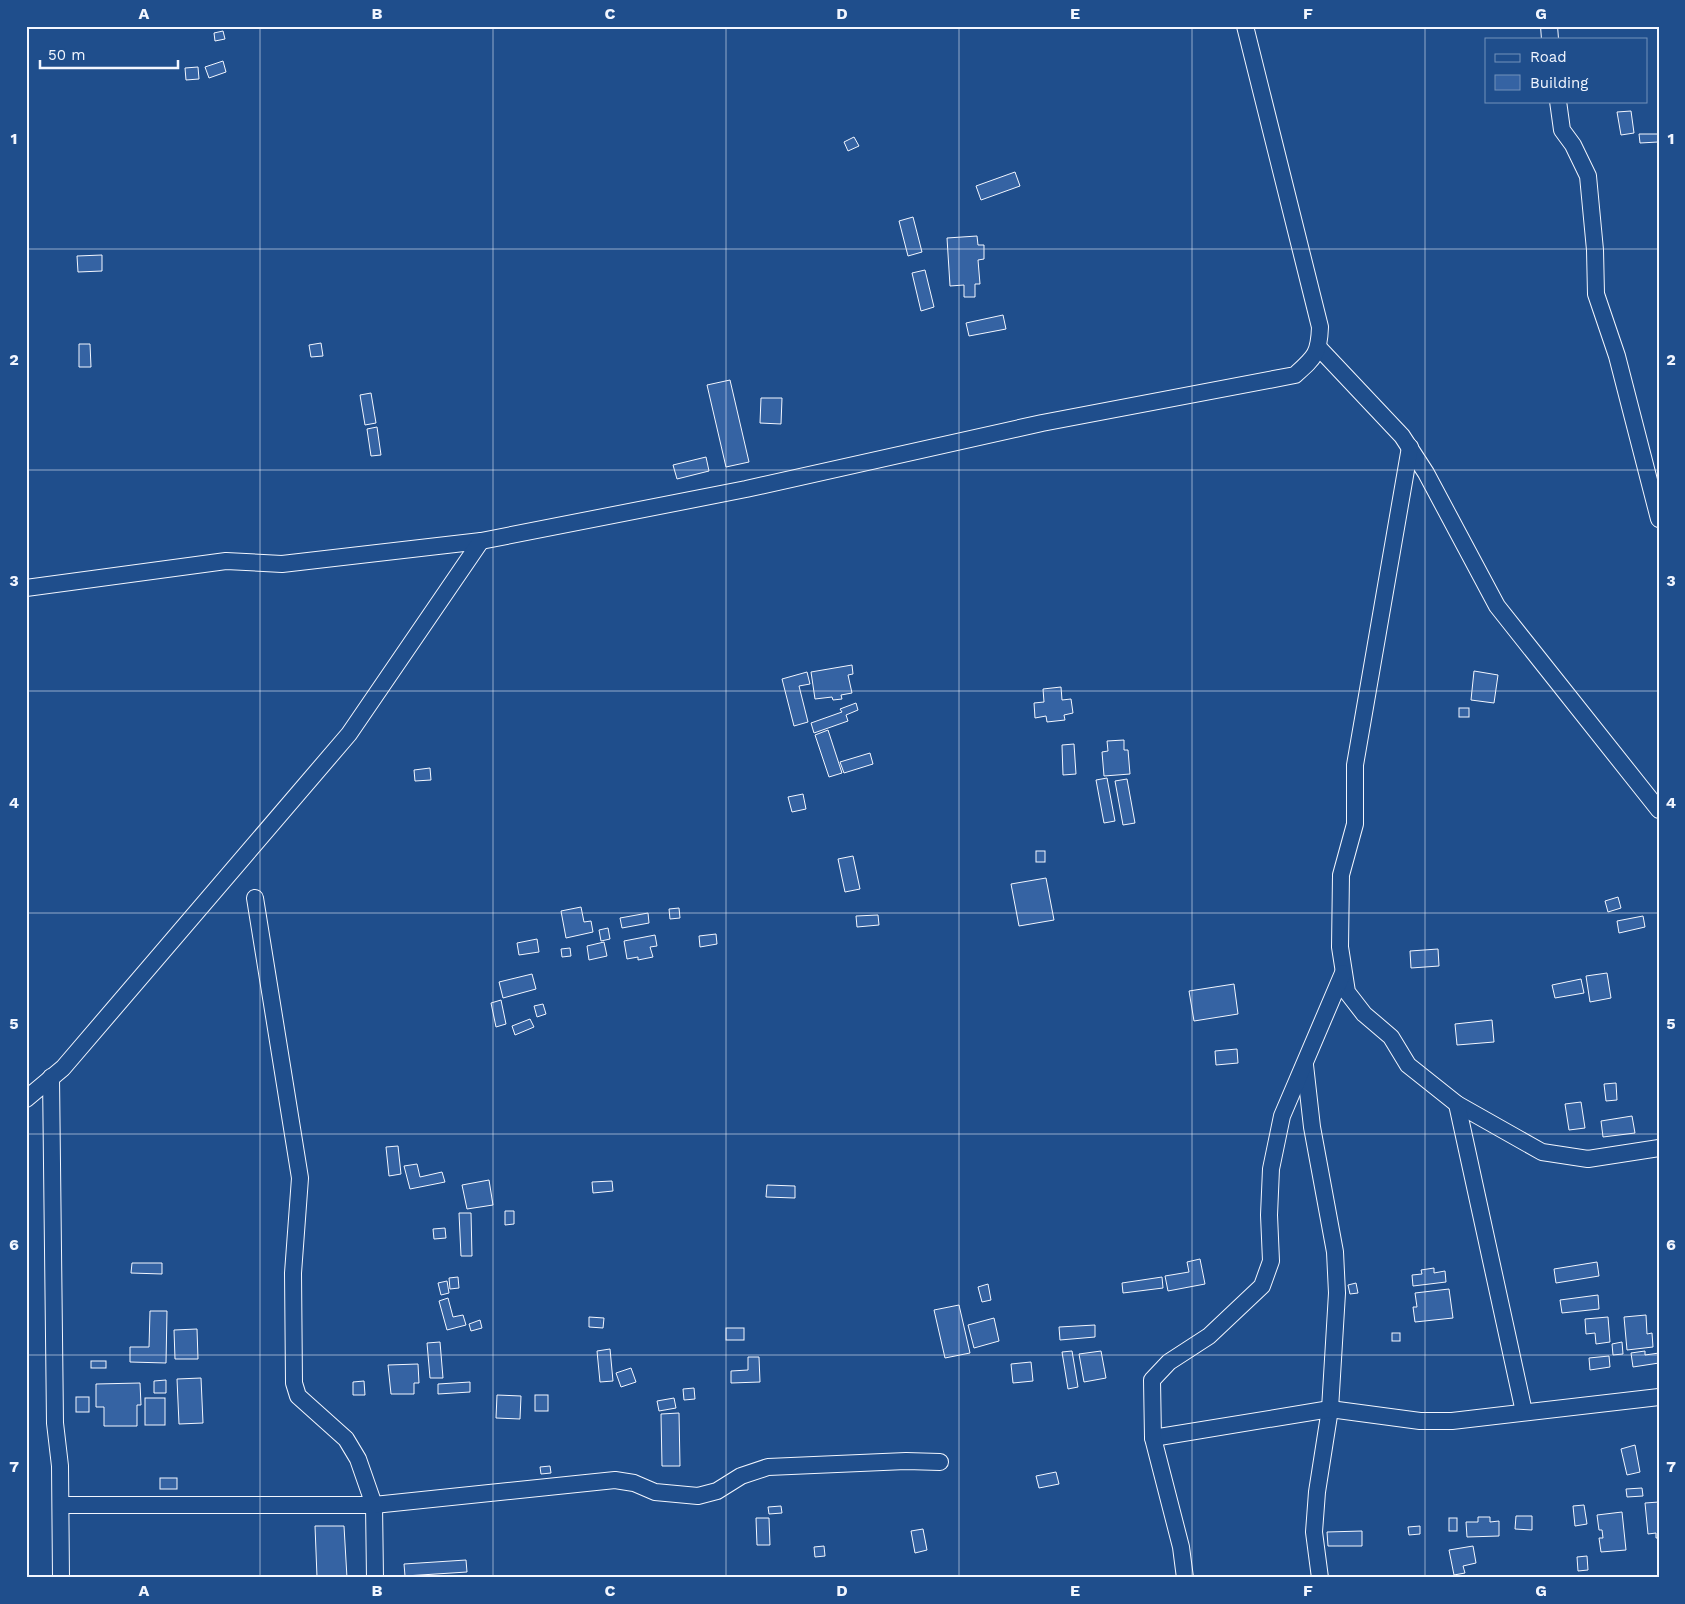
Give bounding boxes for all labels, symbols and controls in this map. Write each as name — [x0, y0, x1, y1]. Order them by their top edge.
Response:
text: A — [139, 4, 150, 23]
text: B — [372, 4, 383, 23]
text: C — [605, 4, 616, 23]
text: D — [836, 4, 848, 23]
text: E — [1070, 4, 1080, 23]
text: F — [1303, 4, 1313, 23]
text: G — [1535, 4, 1547, 23]
scale bar — [40, 38, 178, 70]
legend — [1485, 38, 1648, 102]
text: 50 m — [48, 46, 85, 64]
text: Road — [1530, 48, 1567, 66]
text: Building — [1530, 74, 1588, 92]
text: 1 — [11, 129, 17, 148]
text: 1 — [1668, 129, 1674, 148]
text: 2 — [9, 350, 19, 369]
text: 2 — [1666, 350, 1676, 369]
text: 3 — [9, 571, 19, 590]
text: 3 — [1666, 571, 1676, 590]
text: 4 — [9, 793, 19, 812]
text: 4 — [1666, 793, 1676, 812]
text: 5 — [9, 1014, 19, 1033]
text: 5 — [1666, 1014, 1676, 1033]
text: 6 — [9, 1235, 19, 1254]
text: 6 — [1666, 1235, 1676, 1254]
text: 7 — [9, 1457, 19, 1476]
text: 7 — [1666, 1457, 1676, 1476]
text: A — [139, 1581, 150, 1600]
text: B — [372, 1581, 383, 1600]
text: C — [605, 1581, 616, 1600]
text: D — [836, 1581, 848, 1600]
text: E — [1070, 1581, 1080, 1600]
text: F — [1303, 1581, 1313, 1600]
text: G — [1535, 1581, 1547, 1600]

